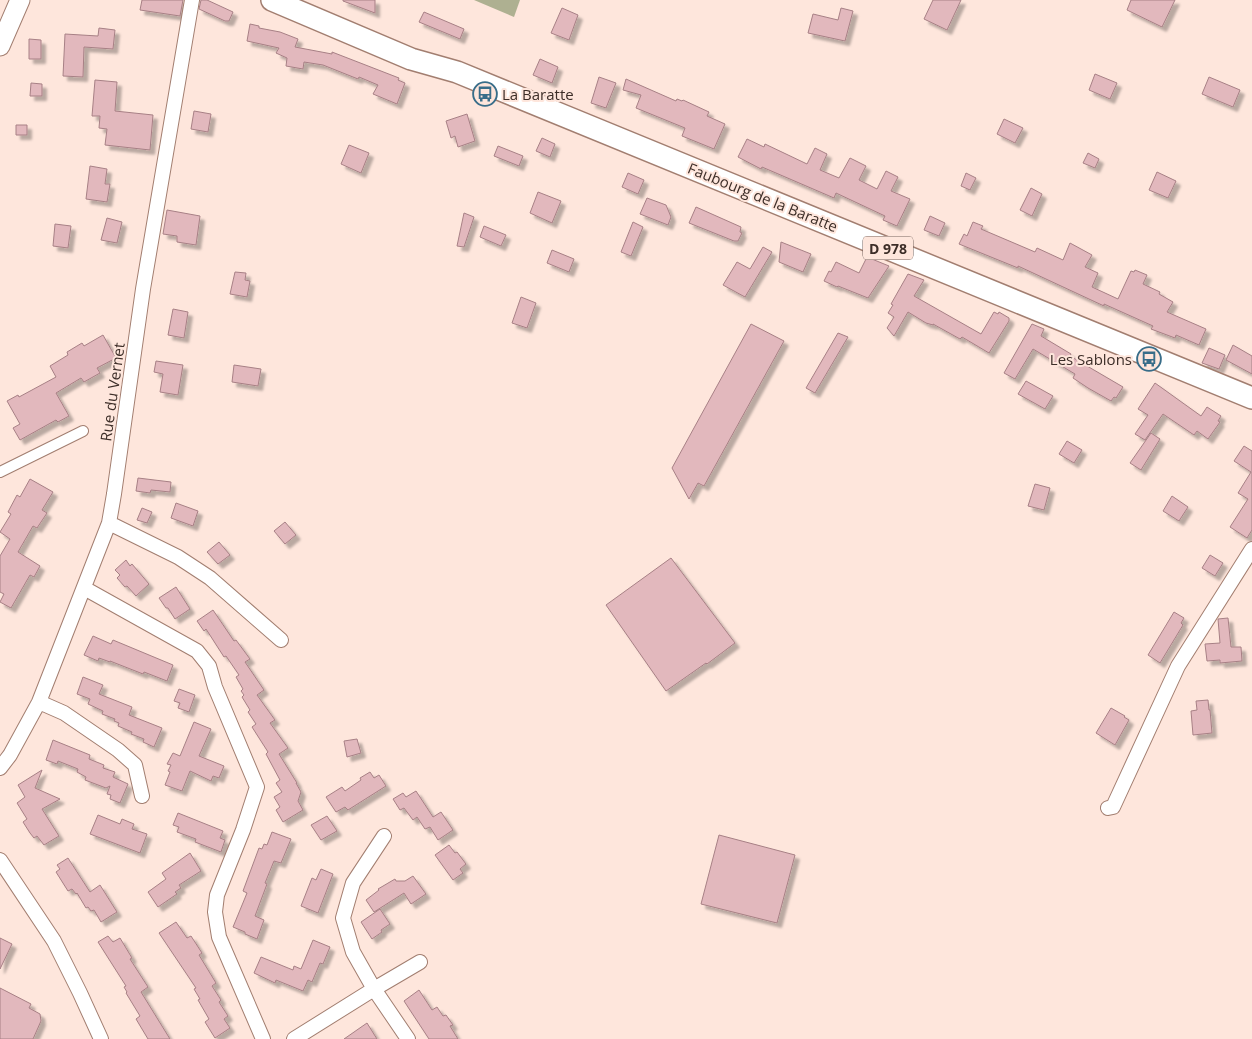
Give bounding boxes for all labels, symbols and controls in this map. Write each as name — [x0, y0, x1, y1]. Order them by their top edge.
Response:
bus stop icon: La Baratte — [472, 81, 498, 107]
place label: La Baratte — [502, 84, 574, 104]
street label: Faubourg de la Baratte — [685, 158, 841, 236]
road number: D 978 — [863, 237, 913, 260]
street label: Rue du Vernet — [95, 341, 129, 443]
bus stop icon: Les Sablons — [1136, 346, 1162, 372]
place label: Les Sablons — [1050, 349, 1132, 369]

